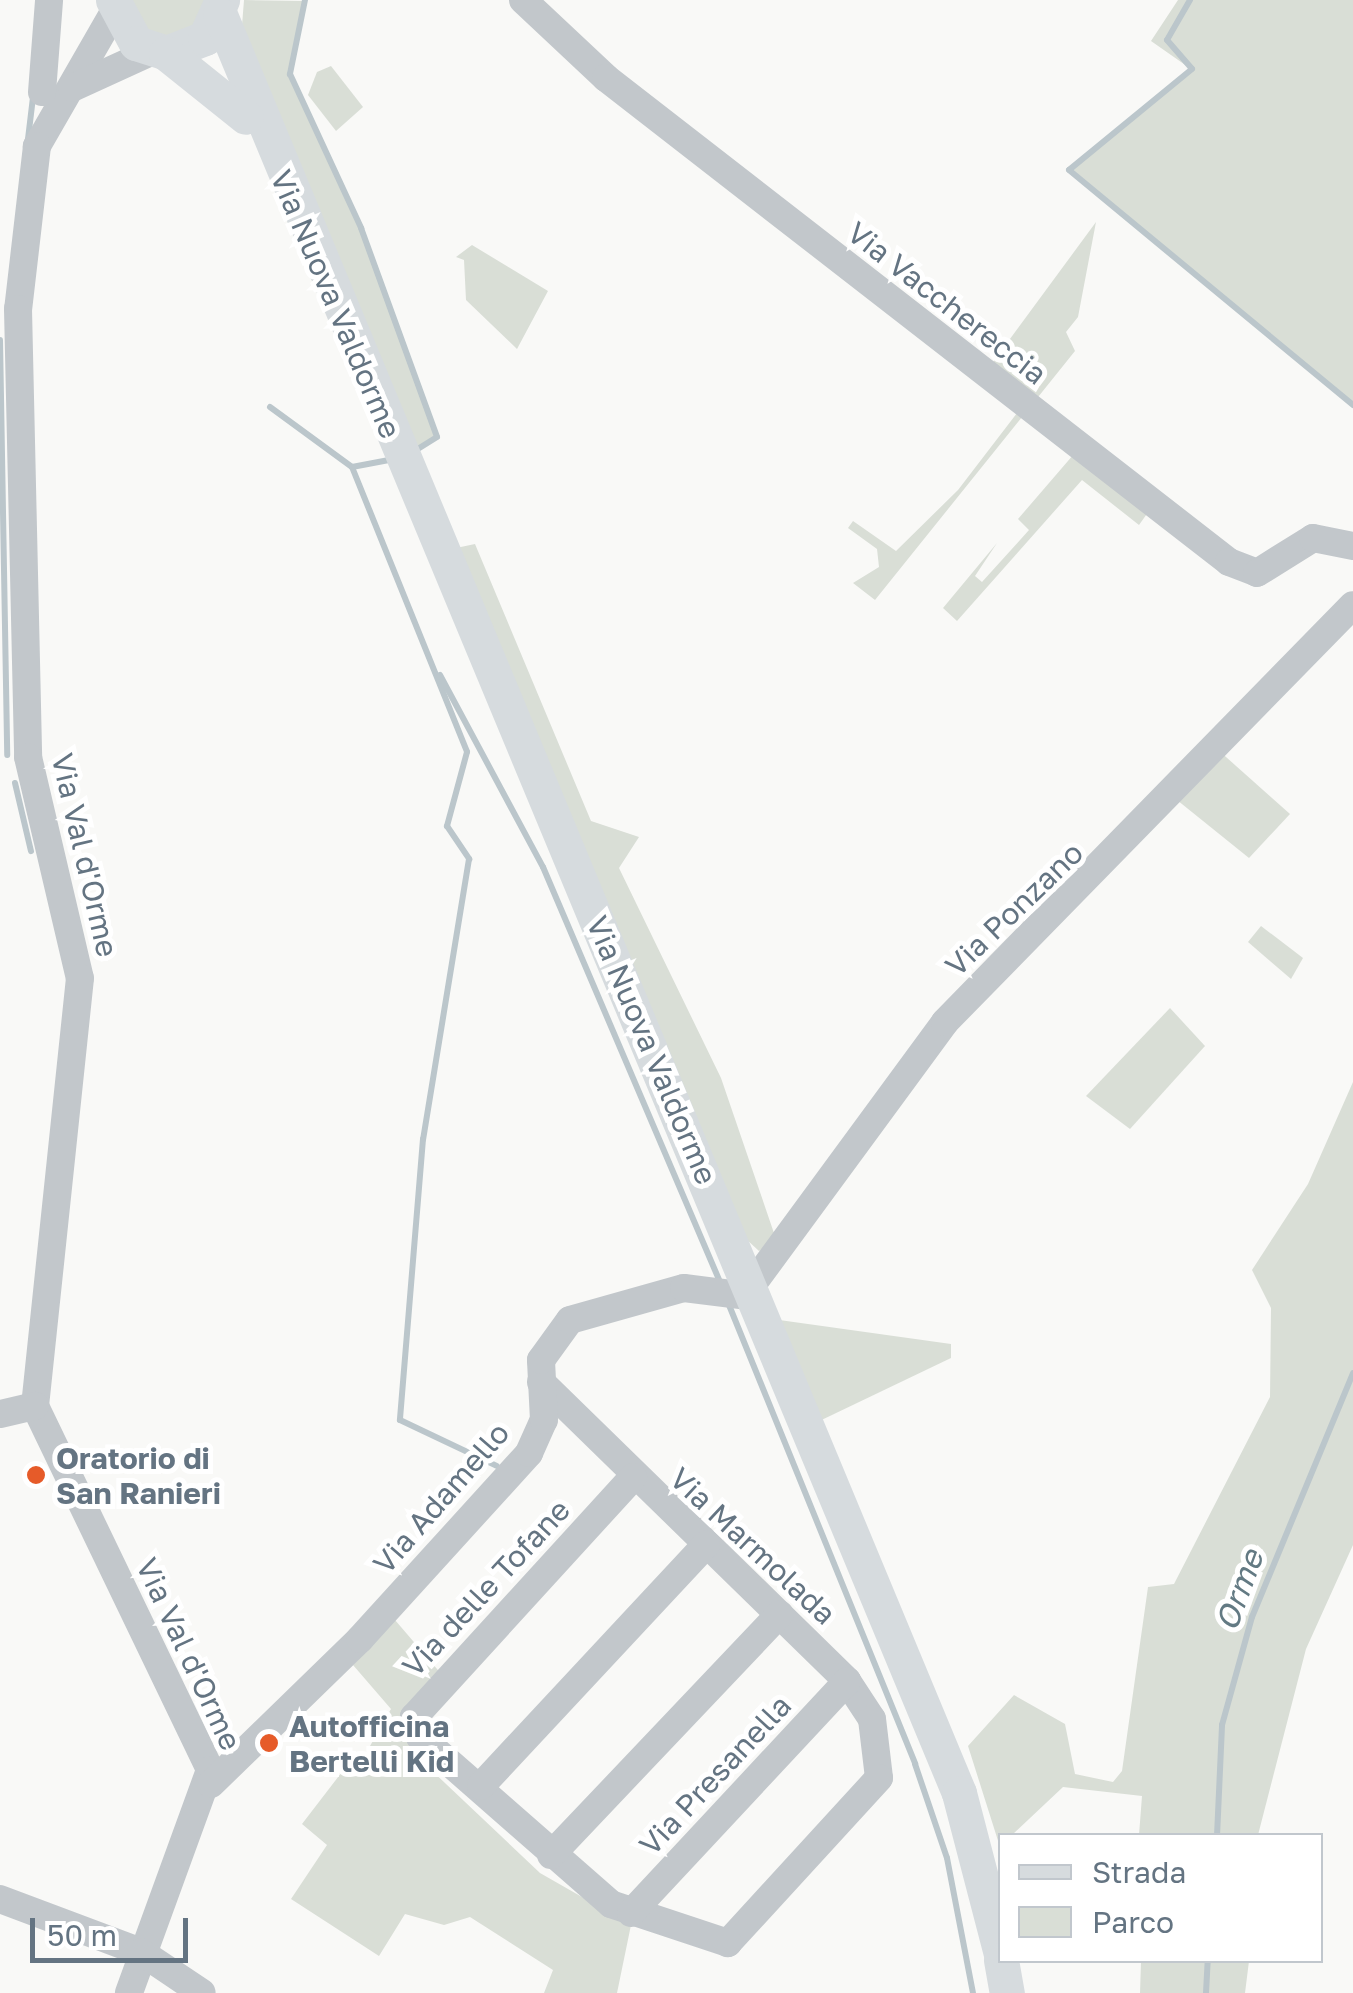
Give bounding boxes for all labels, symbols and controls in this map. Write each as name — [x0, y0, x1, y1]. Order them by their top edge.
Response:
street label: Via Nuova Valdorme — [263, 164, 409, 444]
street label: Via Vacchereccia — [840, 214, 1054, 392]
street label: Via Val d'Orme — [44, 750, 126, 960]
street label: Via Ponzano — [938, 835, 1090, 983]
street label: Via Nuova Valdorme — [579, 910, 725, 1190]
street label: Via Adamello — [366, 1415, 516, 1581]
place label: Oratorio di San Ranieri — [56, 1440, 221, 1510]
street label: Via Marmolada — [663, 1460, 843, 1632]
marker: Oratorio di San Ranieri — [25, 1464, 47, 1486]
street label: Via delle Tofane — [395, 1492, 577, 1684]
water label: Orme — [1207, 1544, 1271, 1636]
street label: Via Val d'Orme — [129, 1552, 249, 1756]
street label: Via Presanella — [632, 1687, 798, 1863]
place label: Autofficina Bertelli Kid — [289, 1708, 454, 1778]
marker: Autofficina Bertelli Kid — [258, 1732, 280, 1754]
legend — [998, 1833, 1323, 1963]
text: Strada — [1092, 1854, 1186, 1890]
scale bar — [35, 1898, 192, 1960]
text: Parco — [1092, 1904, 1174, 1940]
text: 50 m — [47, 1917, 117, 1953]

